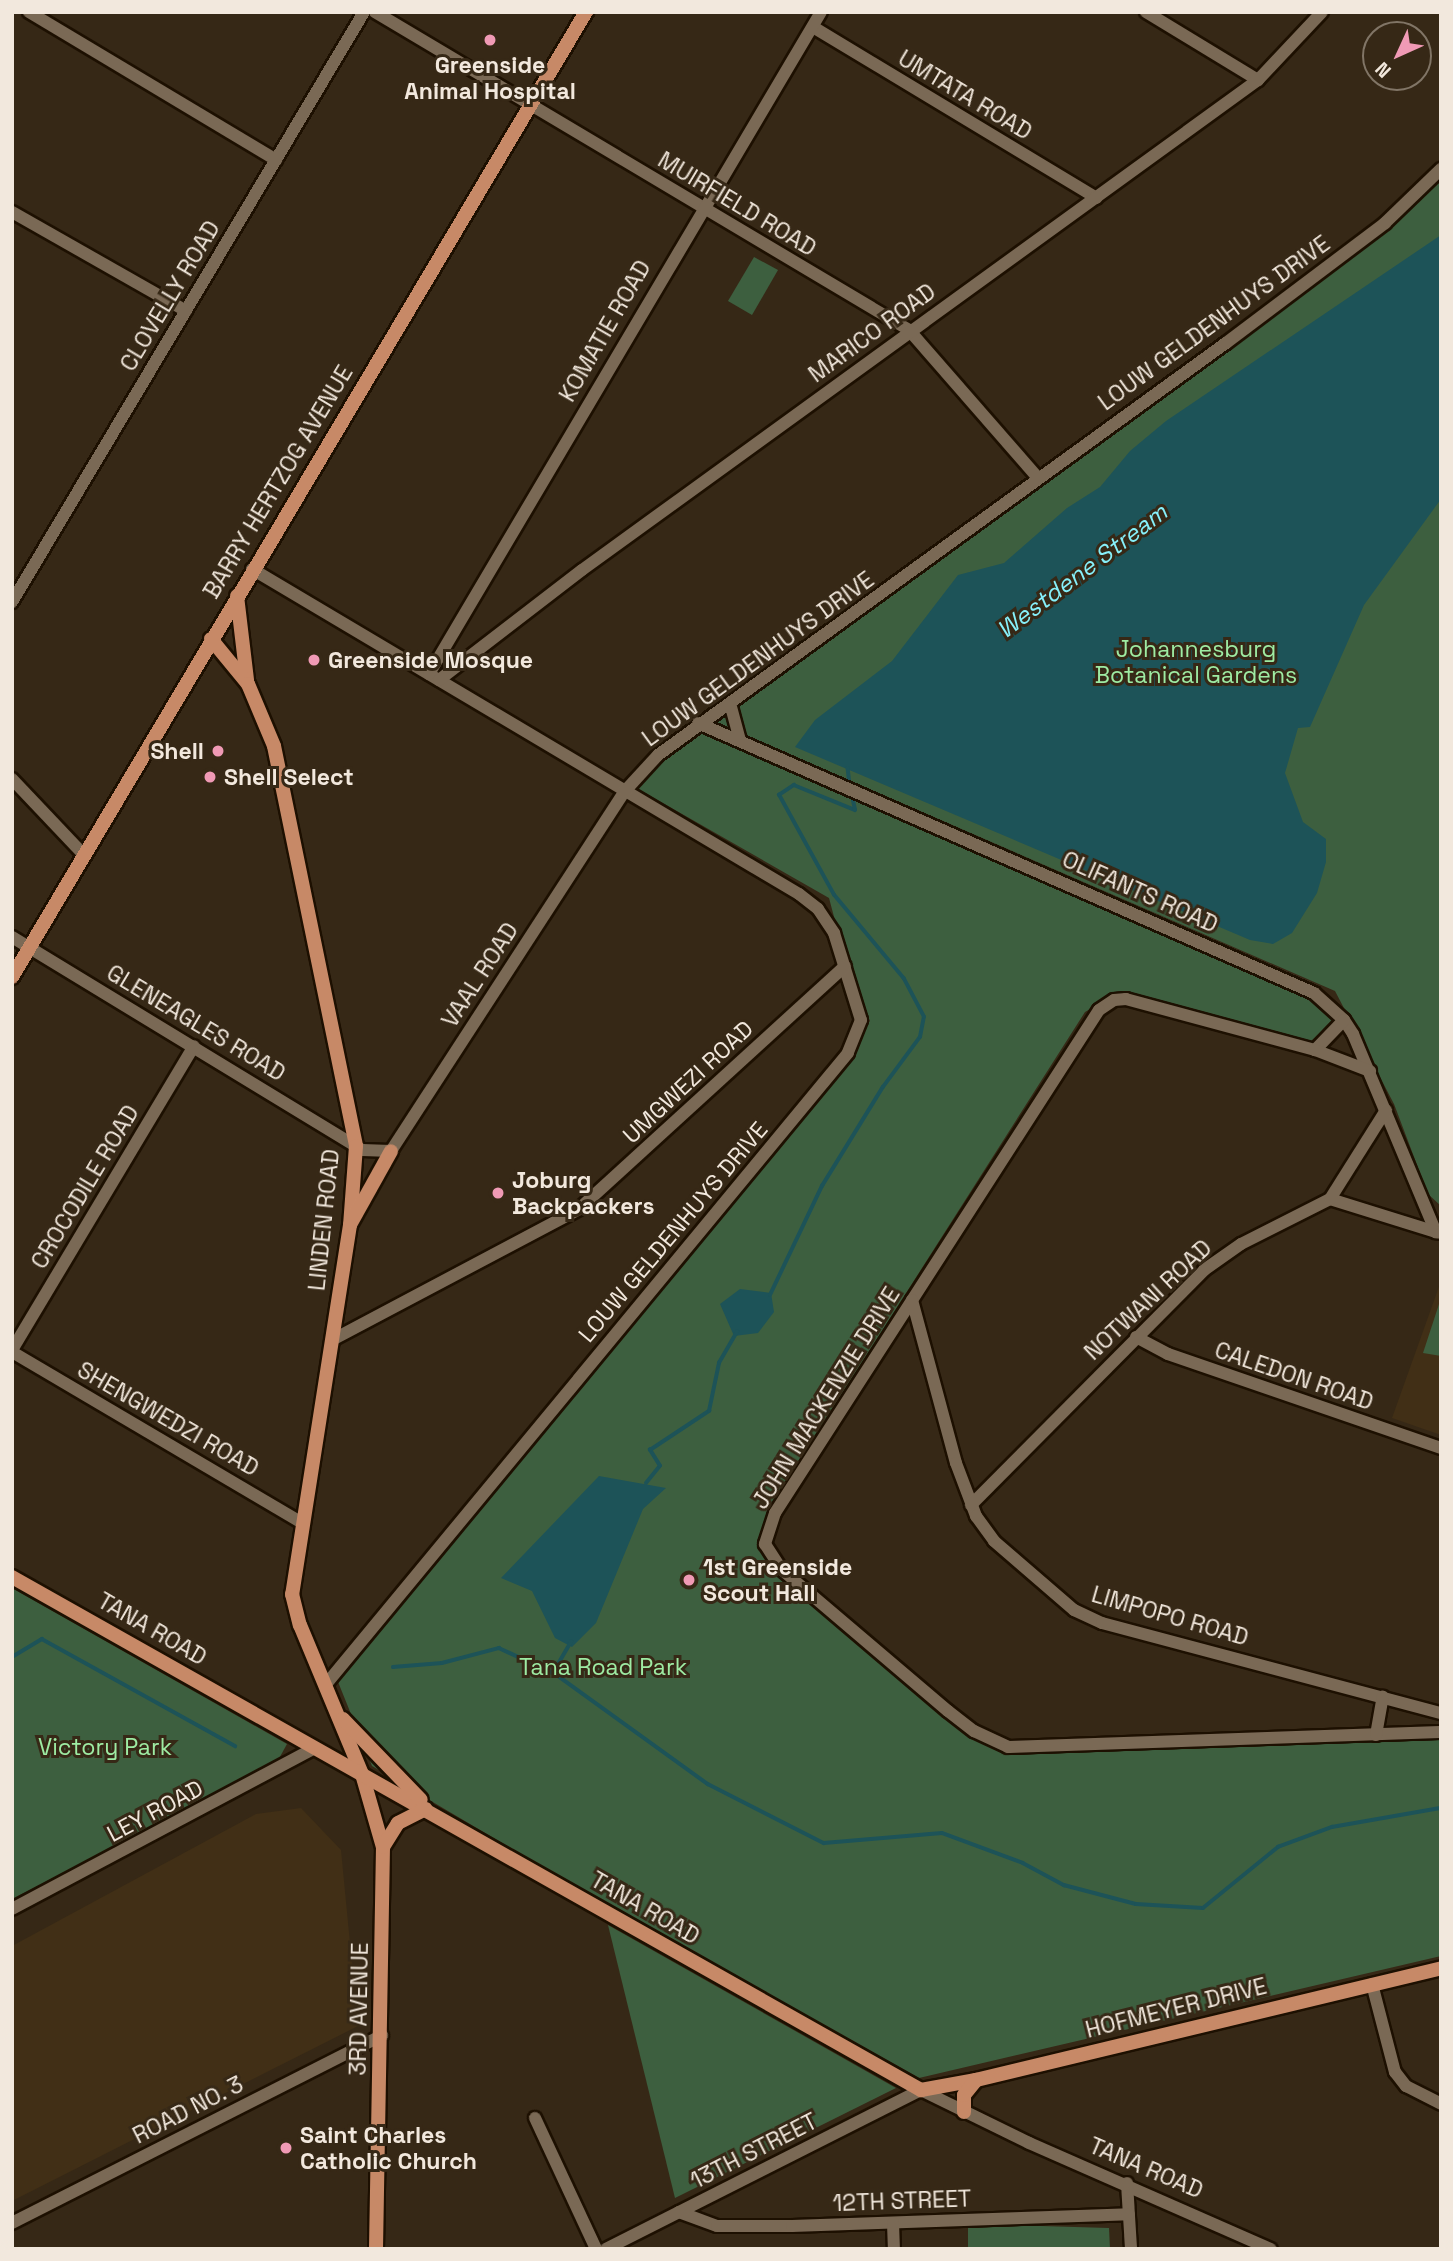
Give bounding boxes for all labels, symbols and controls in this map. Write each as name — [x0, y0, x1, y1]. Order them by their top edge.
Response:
north arrow — [1362, 21, 1432, 91]
marker: Greenside Animal Hospital — [482, 32, 498, 48]
street label: UMTATA ROAD — [893, 44, 1037, 146]
place label: Greenside Animal Hospital — [404, 51, 576, 105]
text: N — [1370, 56, 1397, 83]
street label: MUIRFIELD ROAD — [653, 146, 821, 262]
street label: CLOVELLY ROAD — [114, 216, 226, 376]
street label: LOUW GELDENHUYS DRIVE — [1093, 230, 1335, 416]
street label: KOMATIE ROAD — [553, 255, 657, 407]
street label: MARICO ROAD — [803, 278, 941, 388]
street label: BARRY HERTZOG AVENUE — [197, 360, 359, 604]
water label: Westdene Stream — [991, 498, 1173, 644]
street label: LOUW GELDENHUYS DRIVE — [637, 566, 879, 752]
park label: Johannesburg Botanical Gardens — [1095, 635, 1297, 689]
place label: Greenside Mosque — [328, 646, 533, 674]
marker: Greenside Mosque — [306, 652, 322, 668]
place label: Shell — [150, 737, 204, 765]
marker: Shell — [210, 743, 226, 759]
place label: Shell Select — [224, 763, 354, 791]
marker: Shell Select — [202, 769, 218, 785]
street label: OLIFANTS ROAD — [1058, 845, 1222, 939]
street label: VAAL ROAD — [436, 917, 524, 1033]
street label: GLENEAGLES ROAD — [102, 959, 290, 1087]
street label: UMGWEZI ROAD — [617, 1015, 759, 1149]
street label: CROCODILE ROAD — [25, 1100, 145, 1274]
street label: LOUW GELDENHUYS DRIVE — [573, 1116, 773, 1348]
street label: LINDEN ROAD — [303, 1148, 345, 1292]
place label: Joburg Backpackers — [512, 1166, 654, 1220]
marker: Joburg Backpackers — [490, 1185, 506, 1201]
street label: NOTWANI ROAD — [1079, 1234, 1217, 1366]
street label: JOHN MACKENZIE DRIVE — [746, 1282, 906, 1514]
street label: CALEDON ROAD — [1211, 1336, 1377, 1416]
street label: SHENGWEDZI ROAD — [72, 1356, 264, 1482]
place label: 1st Greenside Scout Hall — [703, 1553, 852, 1607]
marker: 1st Greenside Scout Hall — [681, 1572, 697, 1588]
street label: LIMPOPO ROAD — [1088, 1580, 1252, 1652]
street label: TANA ROAD — [93, 1587, 211, 1671]
park label: Tana Road Park — [519, 1653, 687, 1681]
park label: Victory Park — [38, 1733, 172, 1761]
street label: LEY ROAD — [102, 1774, 208, 1848]
street label: TANA ROAD — [586, 1866, 704, 1950]
street label: 3RD AVENUE — [344, 1942, 374, 2076]
street label: HOFMEYER DRIVE — [1083, 1972, 1269, 2044]
street label: ROAD NO. 3 — [128, 2070, 248, 2150]
street label: 13TH STREET — [686, 2107, 822, 2195]
place label: Saint Charles Catholic Church — [300, 2121, 477, 2175]
street label: TANA ROAD — [1085, 2132, 1207, 2204]
marker: Saint Charles Catholic Church — [278, 2140, 294, 2156]
street label: 12TH STREET — [832, 2185, 972, 2217]

